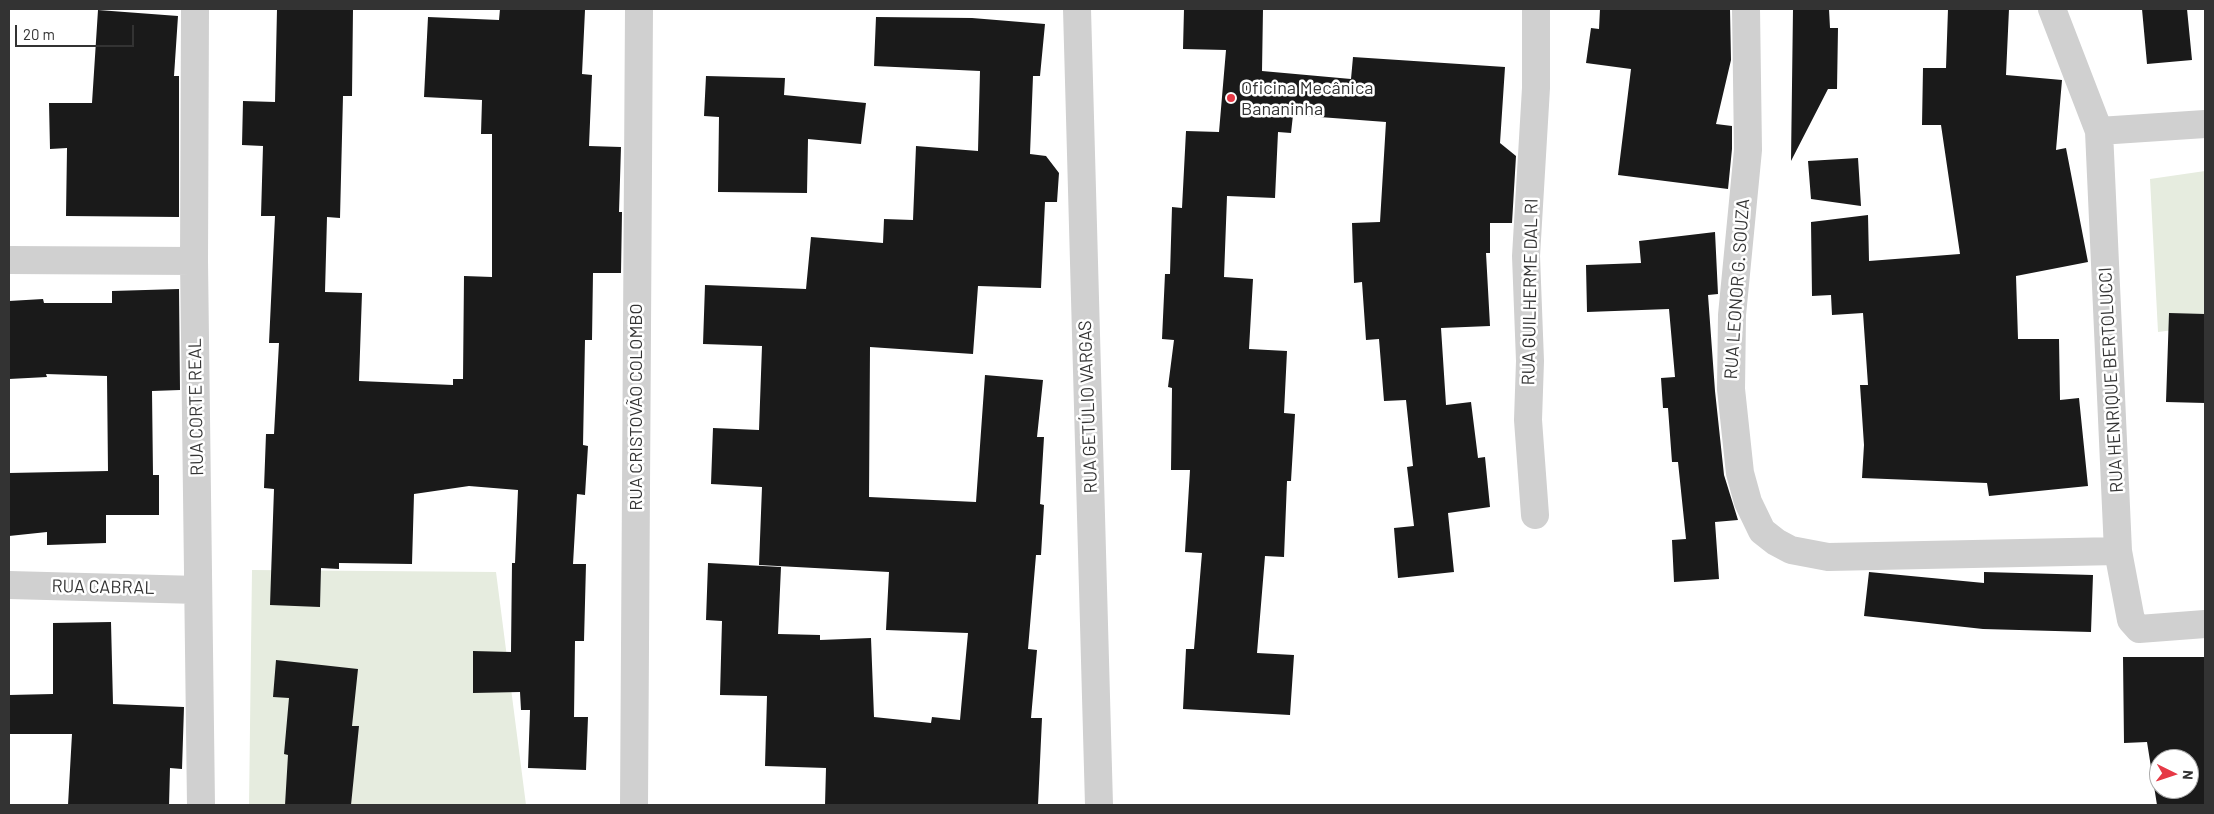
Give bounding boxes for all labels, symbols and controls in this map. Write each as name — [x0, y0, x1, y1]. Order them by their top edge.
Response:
scale bar — [18, 15, 136, 47]
text: 20 m — [23, 25, 55, 43]
place label: Oficina Mecânica Bananinha — [1241, 77, 1374, 120]
marker: Oficina Mecânica Bananinha — [1225, 92, 1237, 104]
street label: RUA GUILHERME DAL RI — [1518, 198, 1542, 386]
street label: RUA LEONOR G. SOUZA — [1720, 198, 1754, 380]
street label: RUA HENRIQUE BERTOLUCCI — [2094, 267, 2128, 493]
street label: RUA CRISTOVÃO COLOMBO — [625, 303, 647, 511]
street label: RUA GETÚLIO VARGAS — [1074, 320, 1102, 494]
street label: RUA CORTE REAL — [184, 338, 208, 476]
street label: RUA CABRAL — [51, 575, 155, 599]
north arrow — [2149, 749, 2199, 799]
text: N — [2180, 770, 2197, 780]

